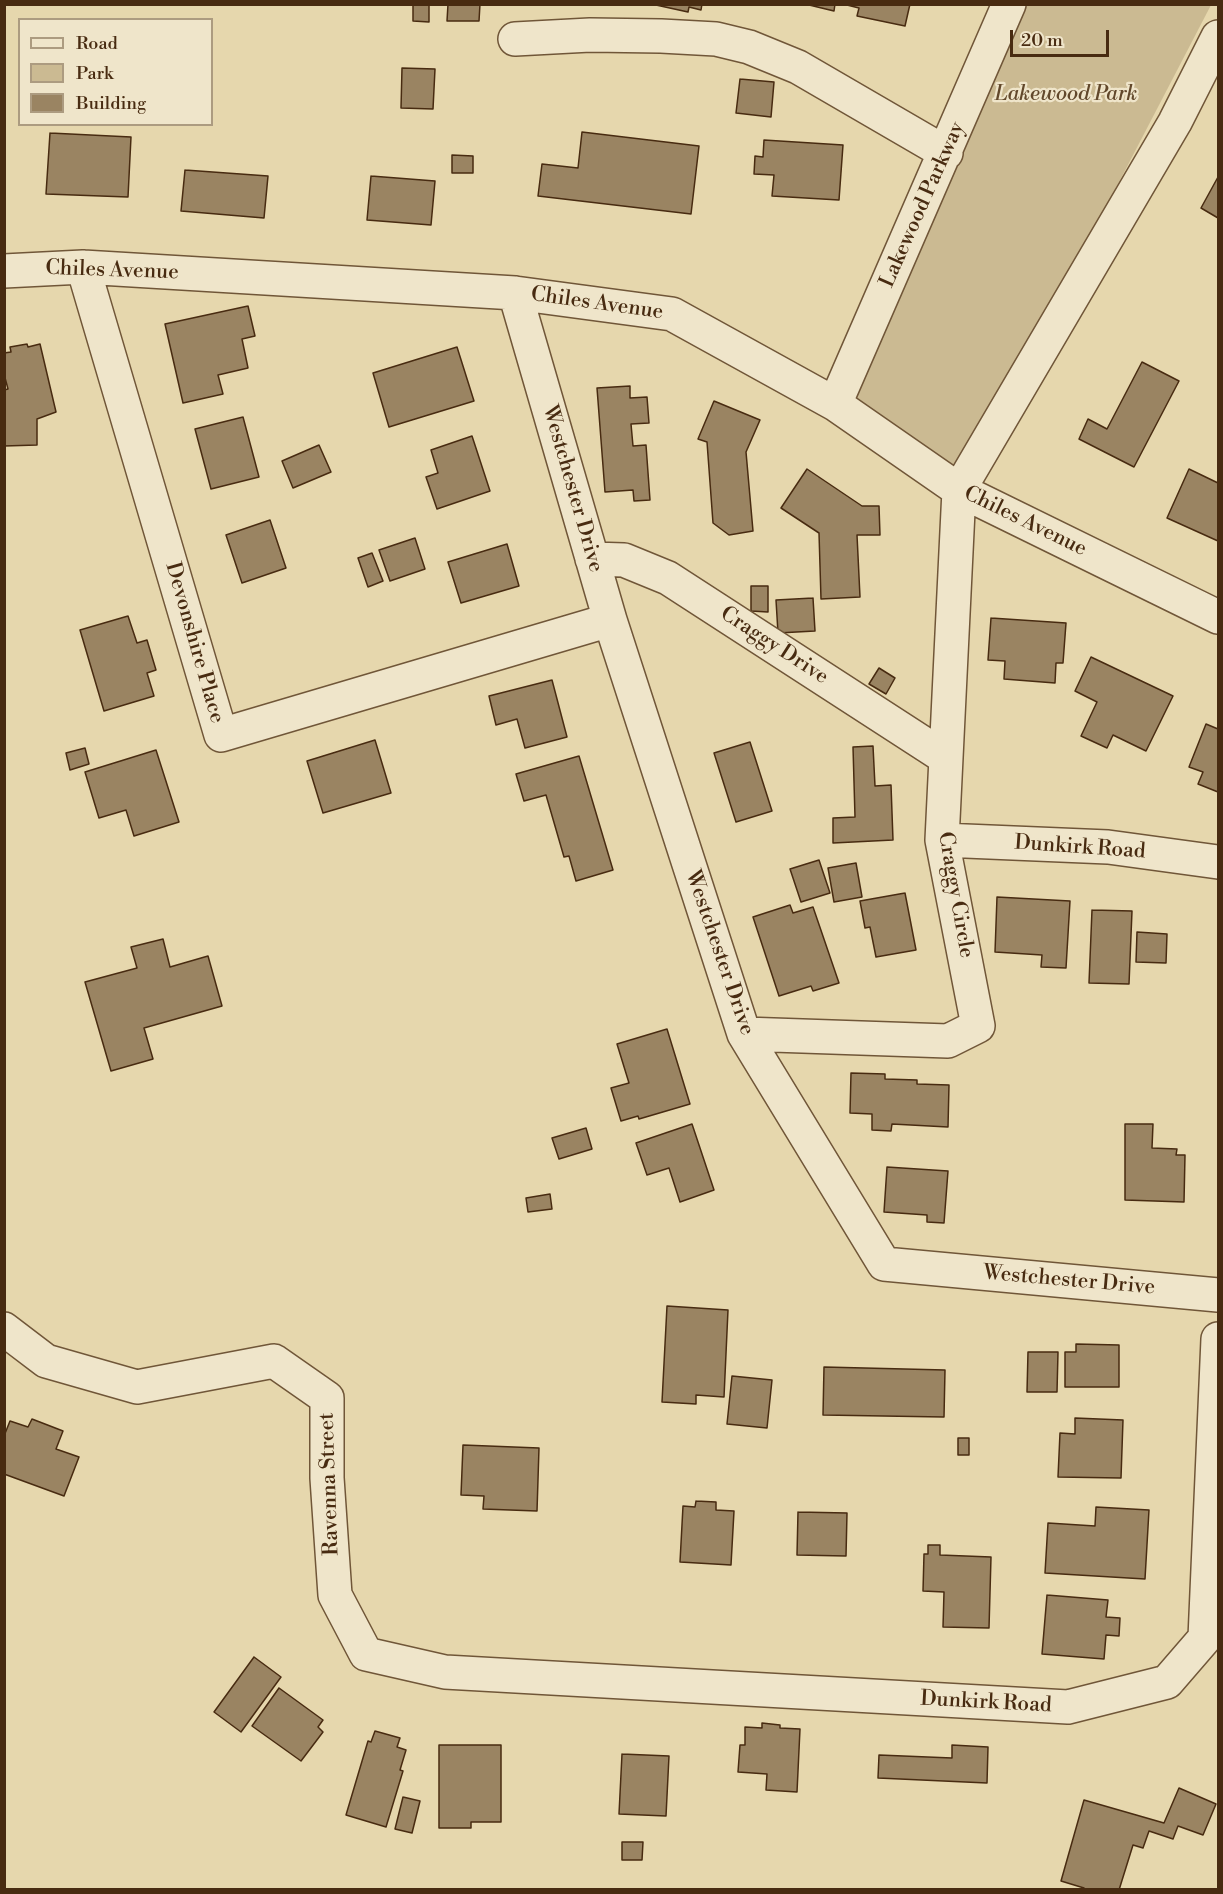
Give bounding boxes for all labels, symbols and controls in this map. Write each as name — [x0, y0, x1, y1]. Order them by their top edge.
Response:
legend — [18, 18, 213, 126]
scale bar — [1013, 18, 1112, 56]
text: 20 m — [1021, 29, 1063, 52]
text: Road — [76, 32, 118, 55]
text: Park — [76, 62, 113, 85]
park label: Lakewood Park — [995, 82, 1137, 108]
text: Building — [76, 92, 146, 115]
street label: Lakewood Parkway — [875, 118, 971, 292]
street label: Chiles Avenue — [45, 256, 179, 286]
street label: Chiles Avenue — [529, 282, 665, 326]
street label: Westchester Drive — [536, 403, 608, 575]
street label: Chiles Avenue — [960, 481, 1090, 563]
street label: Devonshire Place — [159, 560, 229, 726]
street label: Craggy Drive — [715, 602, 833, 690]
street label: Craggy Circle — [931, 830, 979, 960]
street label: Dunkirk Road — [1014, 831, 1146, 865]
street label: Westchester Drive — [679, 867, 759, 1039]
street label: Westchester Drive — [982, 1261, 1156, 1301]
street label: Ravenna Street — [315, 1412, 345, 1556]
street label: Dunkirk Road — [920, 1687, 1052, 1719]

